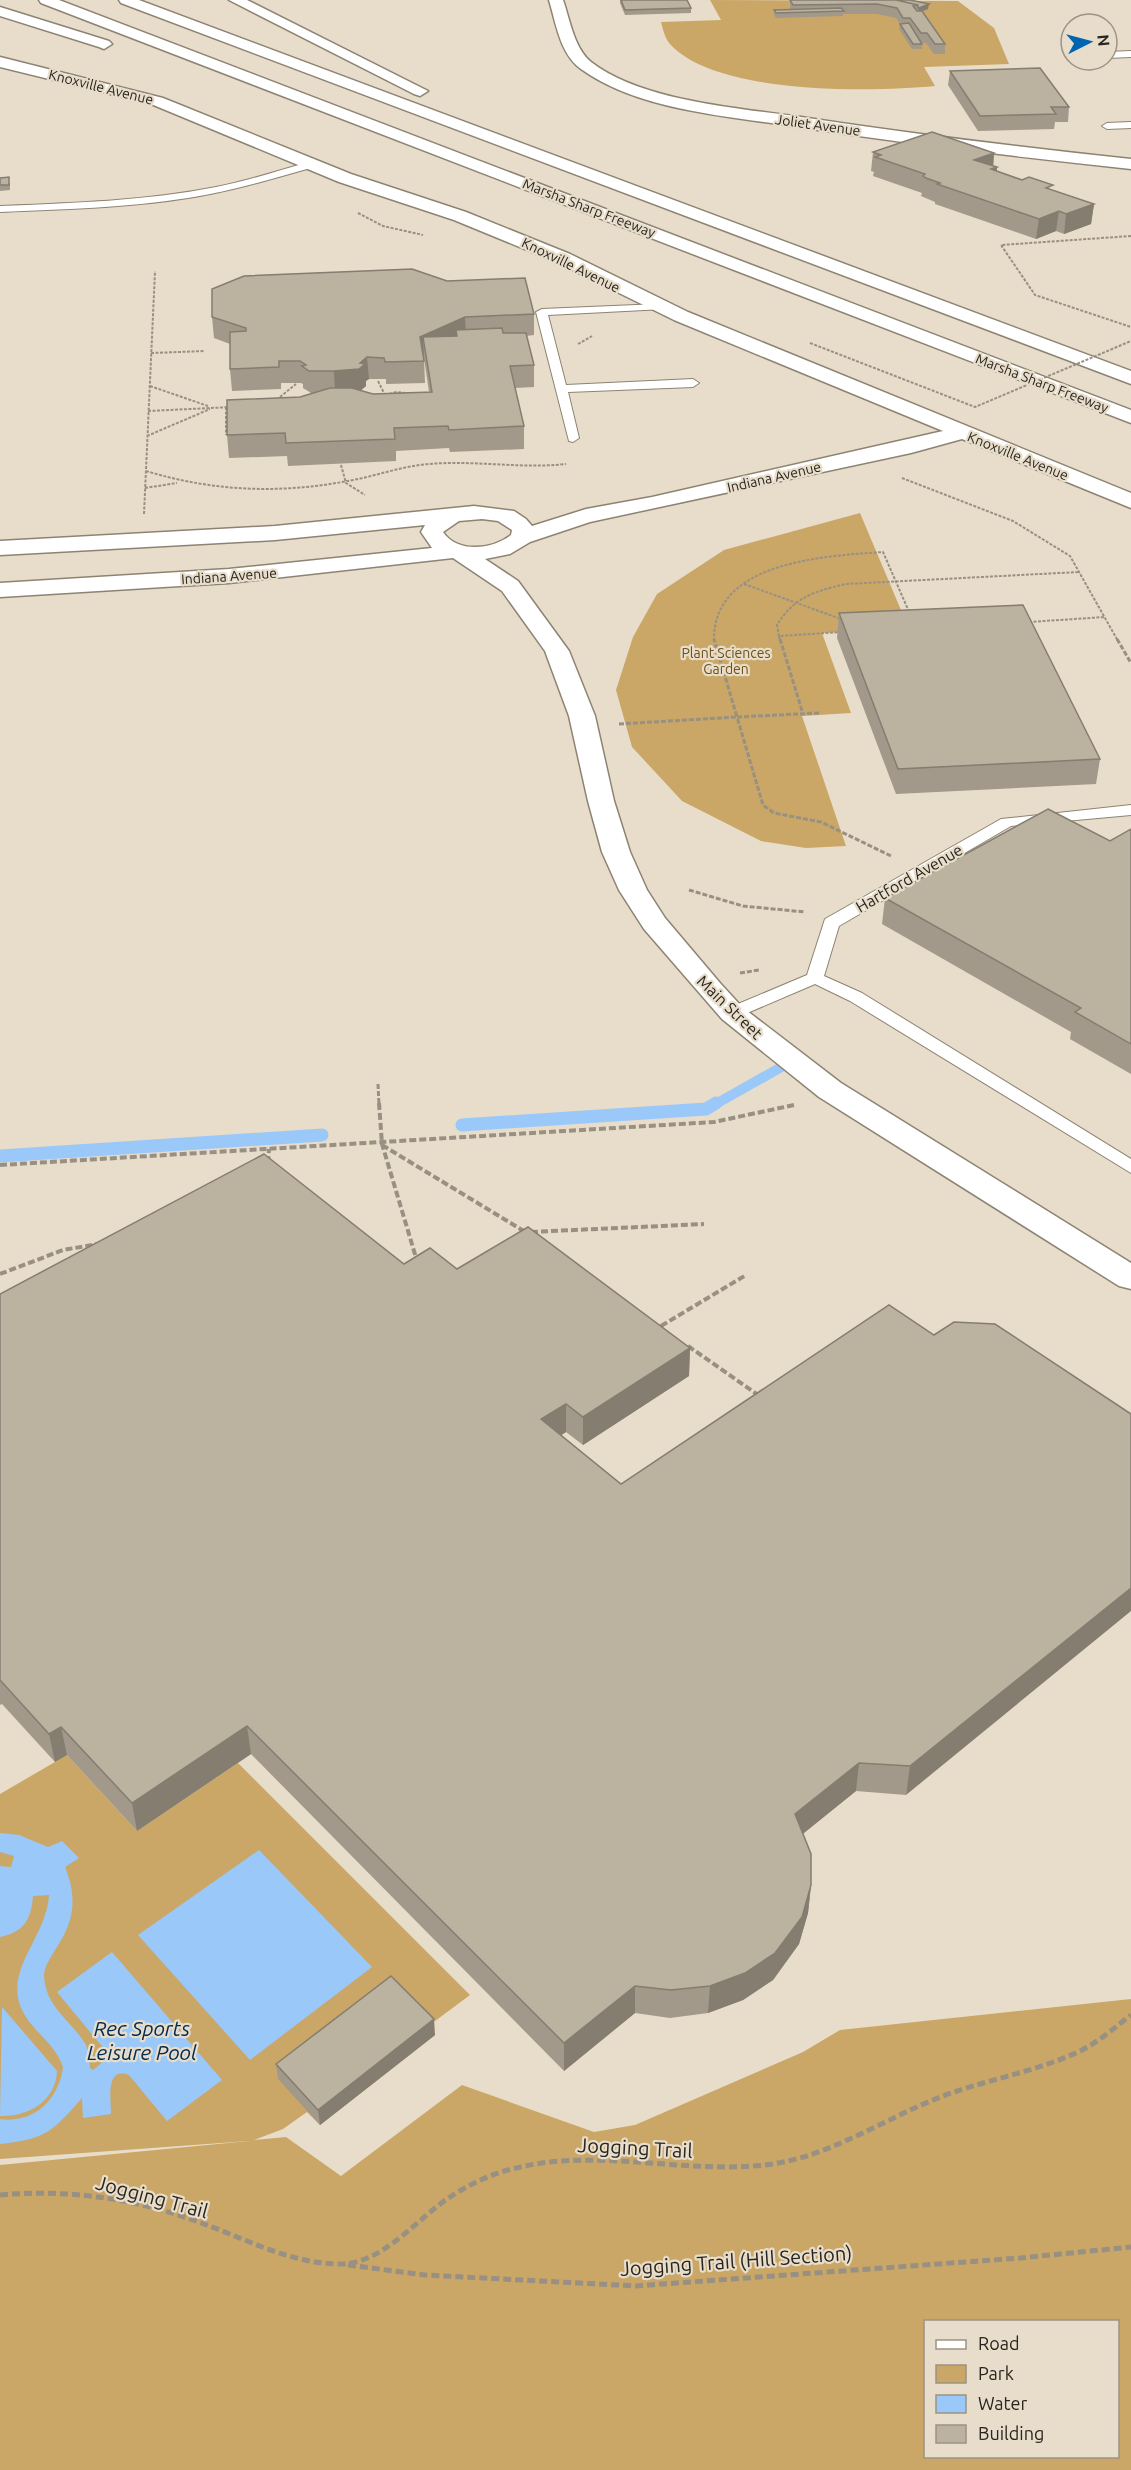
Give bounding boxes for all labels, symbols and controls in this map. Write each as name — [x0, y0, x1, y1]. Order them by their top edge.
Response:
north arrow — [1059, 12, 1119, 72]
text: N — [1094, 34, 1113, 47]
street label: Knoxville Avenue — [47, 66, 155, 108]
street label: Joliet Avenue — [774, 111, 862, 139]
street label: Marsha Sharp Freeway — [520, 175, 658, 241]
street label: Knoxville Avenue — [519, 234, 623, 296]
street label: Marsha Sharp Freeway — [973, 350, 1111, 416]
street label: Knoxville Avenue — [965, 428, 1071, 484]
street label: Indiana Avenue — [725, 458, 823, 496]
street label: Indiana Avenue — [181, 565, 277, 587]
park label: Plant Sciences Garden — [681, 645, 771, 677]
street label: Hartford Avenue — [852, 840, 966, 916]
street label: Main Street — [694, 972, 767, 1043]
water label: Rec Sports Leisure Pool — [87, 2016, 197, 2064]
street label: Jogging Trail — [577, 2133, 693, 2162]
street label: Jogging Trail — [93, 2170, 211, 2223]
street label: Jogging Trail (Hill Section) — [619, 2241, 853, 2280]
legend — [924, 2320, 1119, 2458]
text: Road — [978, 2333, 1020, 2353]
text: Park — [978, 2363, 1014, 2383]
text: Water — [978, 2393, 1028, 2413]
text: Building — [978, 2423, 1044, 2443]

